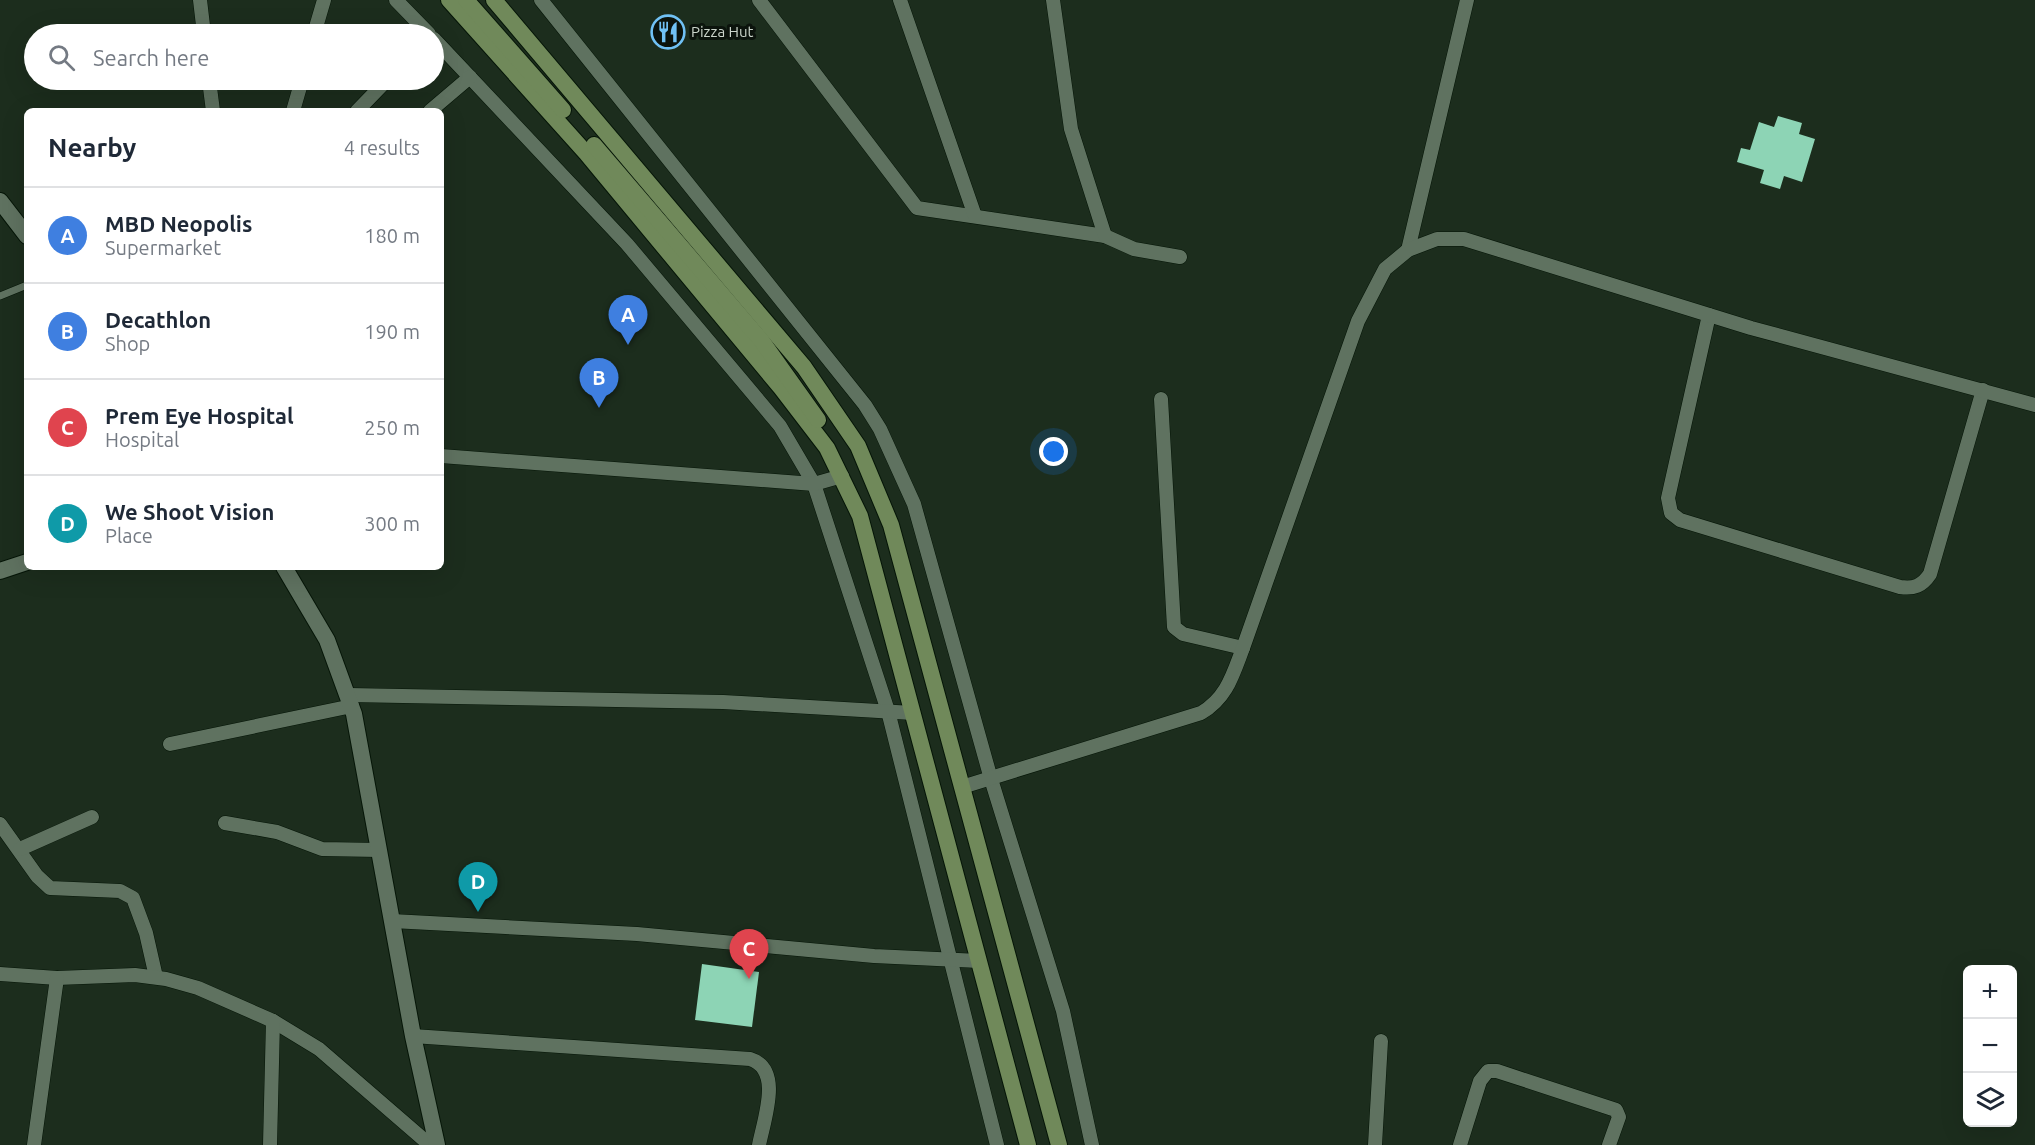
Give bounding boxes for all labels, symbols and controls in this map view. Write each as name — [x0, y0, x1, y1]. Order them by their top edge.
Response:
restaurant icon: Pizza Hut — [650, 14, 686, 50]
place label: Pizza Hut — [691, 23, 754, 40]
search box — [24, 24, 444, 90]
icon: search — [45, 41, 78, 74]
text: Search here — [93, 45, 209, 70]
text: Nearby — [48, 133, 136, 162]
text: 4 results — [344, 136, 420, 159]
text: MBD Neopolis — [105, 211, 252, 236]
text: A — [60, 224, 75, 247]
text: 180 m — [364, 224, 420, 247]
text: Supermarket — [105, 236, 221, 259]
pin: A — [608, 296, 648, 345]
text: Decathlon — [105, 307, 211, 332]
text: B — [61, 320, 74, 343]
text: 190 m — [364, 320, 420, 343]
text: Shop — [105, 332, 150, 355]
pin: B — [580, 358, 618, 408]
text: Prem Eye Hospital — [105, 403, 294, 428]
text: C — [61, 416, 74, 439]
text: 250 m — [364, 416, 420, 439]
text: Hospital — [105, 428, 179, 451]
your location — [1039, 437, 1068, 466]
text: We Shoot Vision — [105, 499, 274, 524]
text: D — [60, 512, 75, 535]
text: 300 m — [364, 512, 420, 535]
text: Place — [105, 524, 153, 547]
pin: D — [458, 862, 498, 912]
pin: C — [730, 930, 768, 979]
map controls — [1963, 965, 2017, 1127]
button: + — [1963, 965, 2017, 1019]
button: − — [1963, 1019, 2017, 1073]
button: layers — [1963, 1073, 2017, 1127]

